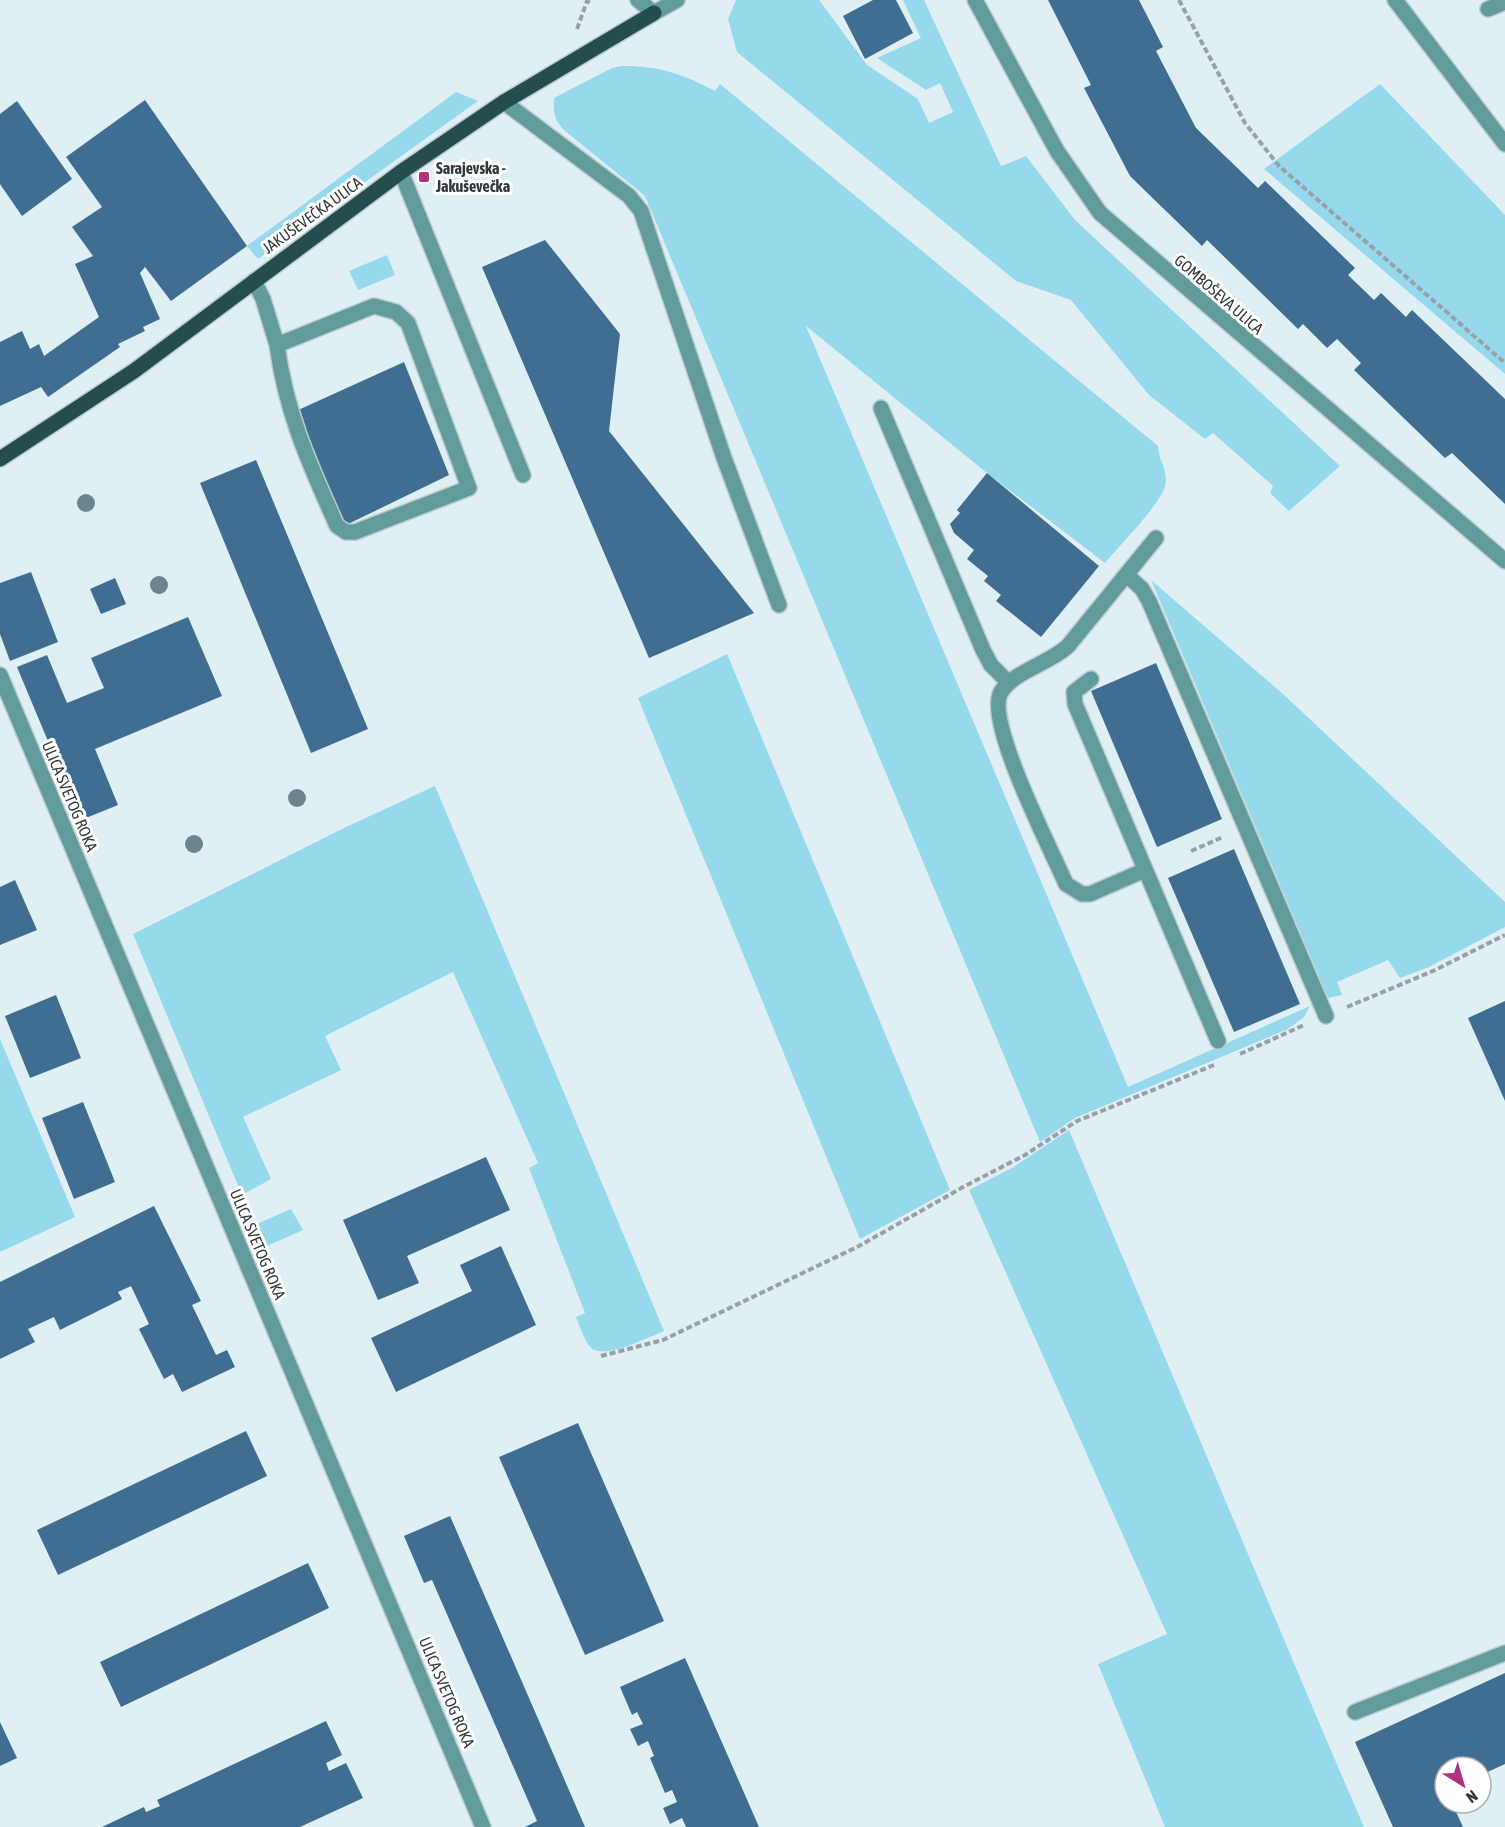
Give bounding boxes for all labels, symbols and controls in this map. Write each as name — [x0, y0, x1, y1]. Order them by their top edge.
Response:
place label: Sarajevska - Jakuševečka — [435, 159, 510, 195]
marker: Sarajevska - Jakuševečka — [417, 170, 431, 184]
street label: JAKUŠEVEČKA ULICA — [259, 173, 365, 257]
street label: GOMBOŠEVA ULICA — [1171, 251, 1267, 337]
street label: ULICA SVETOG ROKA — [39, 738, 101, 854]
street label: ULICA SVETOG ROKA — [227, 1186, 289, 1302]
street label: ULICA SVETOG ROKA — [416, 1634, 478, 1750]
north arrow — [1433, 1755, 1493, 1815]
text: N — [1463, 1787, 1481, 1807]

